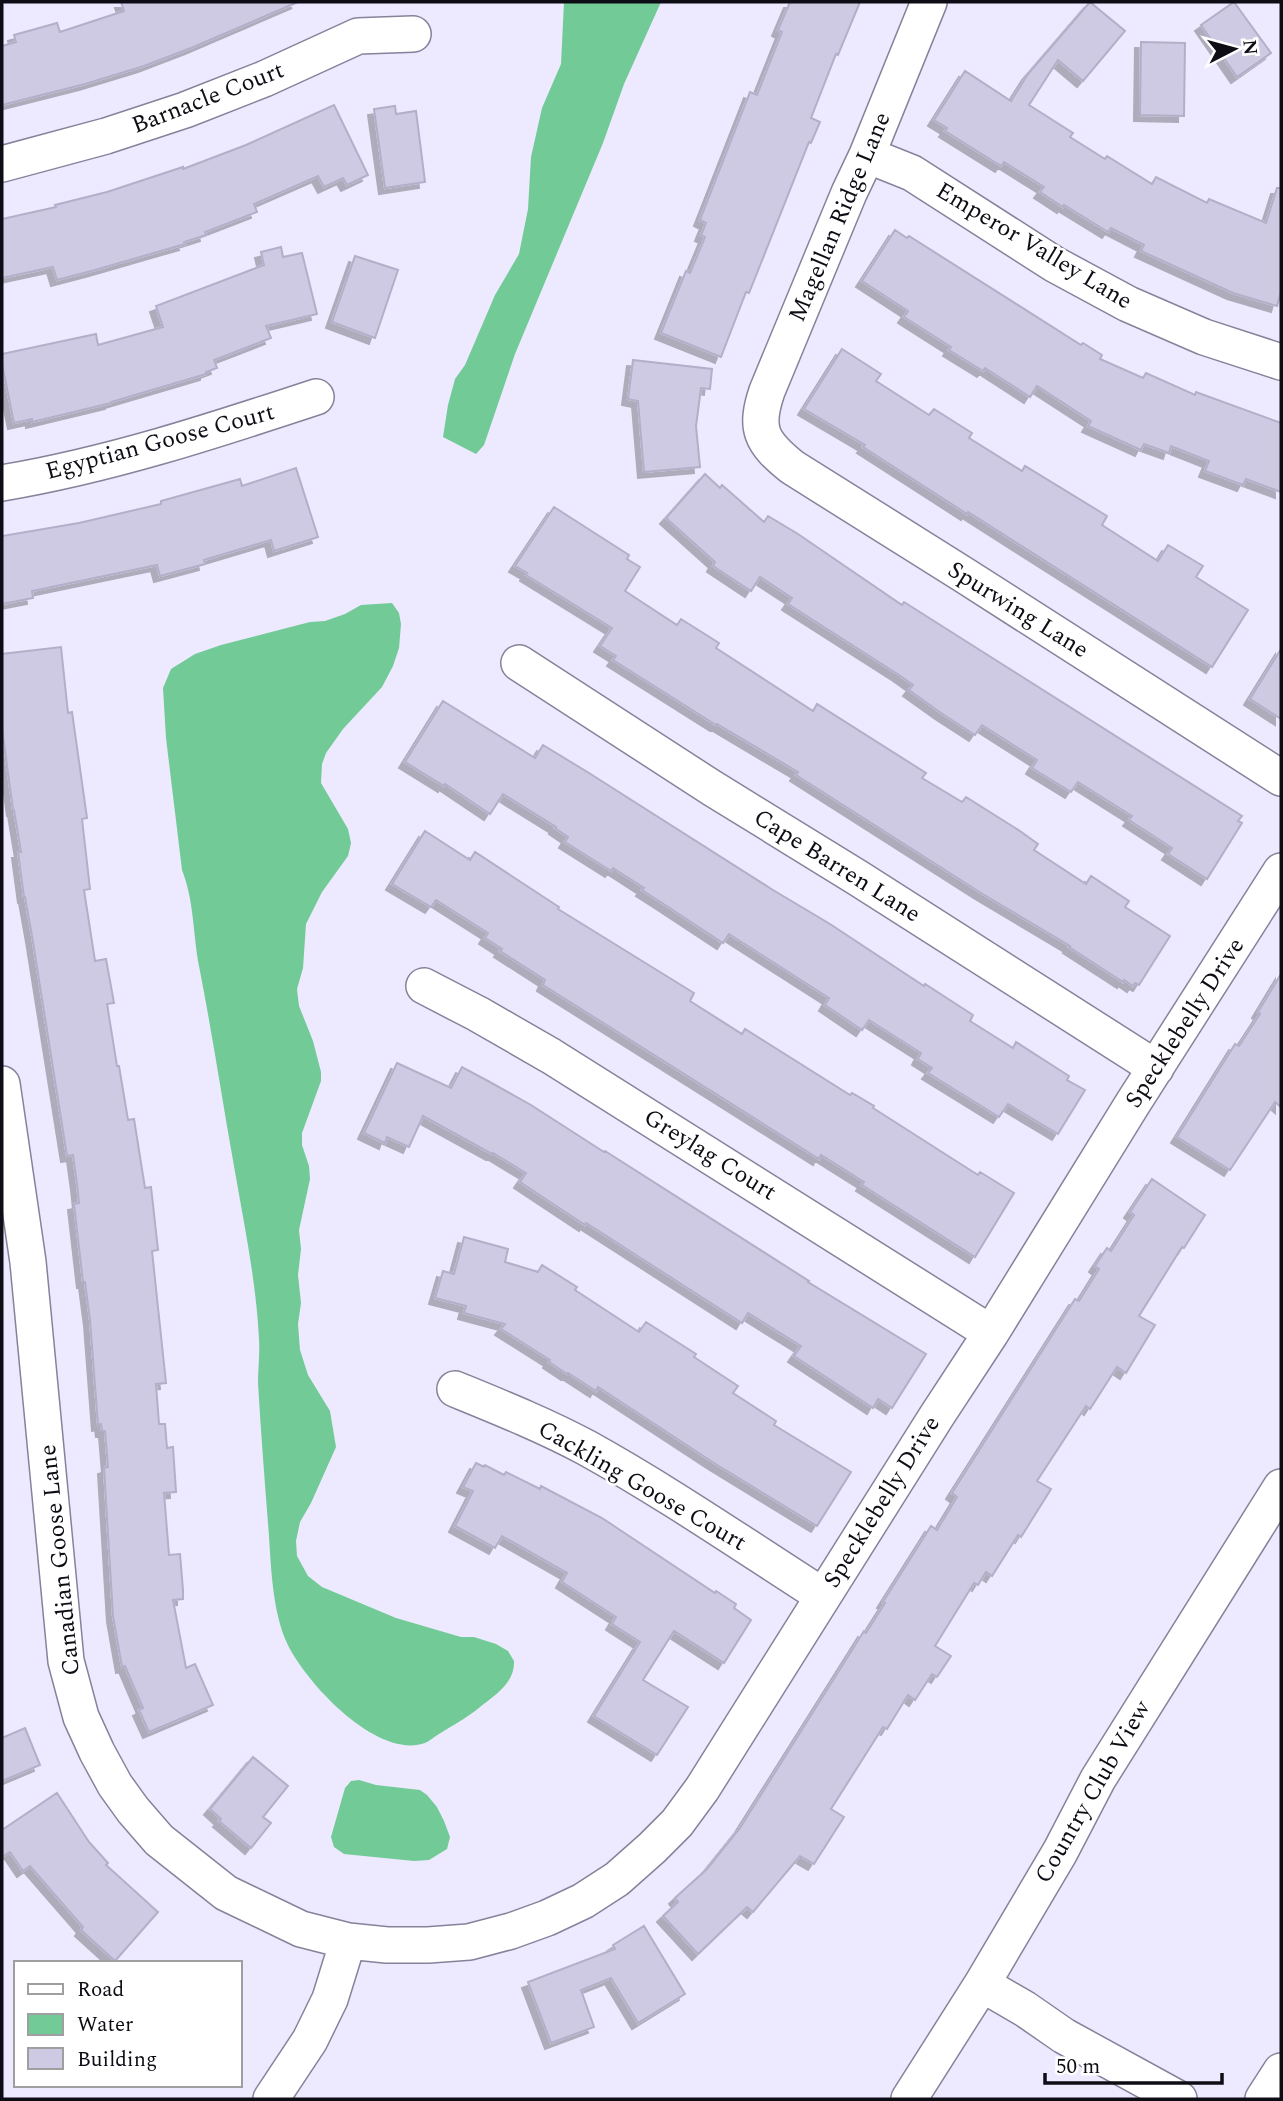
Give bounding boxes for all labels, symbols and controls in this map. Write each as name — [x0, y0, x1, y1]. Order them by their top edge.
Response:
north arrow — [1199, 14, 1269, 84]
text: N — [1234, 38, 1265, 57]
street label: Barnacle Court — [127, 52, 289, 144]
street label: Magellan Ridge Lane — [780, 107, 900, 327]
street label: Emperor Valley Lane — [929, 173, 1139, 319]
street label: Egyptian Goose Court — [41, 394, 279, 490]
street label: Spurwing Lane — [940, 552, 1096, 668]
street label: Cape Barren Lane — [746, 800, 928, 932]
street label: Specklebelly Drive — [1116, 931, 1254, 1115]
street label: Greylag Court — [637, 1100, 783, 1210]
street label: Specklebelly Drive — [815, 1409, 949, 1595]
street label: Cackling Goose Court — [531, 1411, 753, 1561]
street label: Canadian Goose Lane — [30, 1443, 90, 1677]
street label: Country Club View — [1026, 1693, 1161, 1890]
legend — [14, 1961, 242, 2087]
text: Road — [77, 1974, 124, 2006]
text: Water — [77, 2009, 133, 2041]
scale bar — [1045, 2042, 1222, 2086]
text: Building — [77, 2044, 157, 2076]
text: 50 m — [1056, 2051, 1100, 2083]

